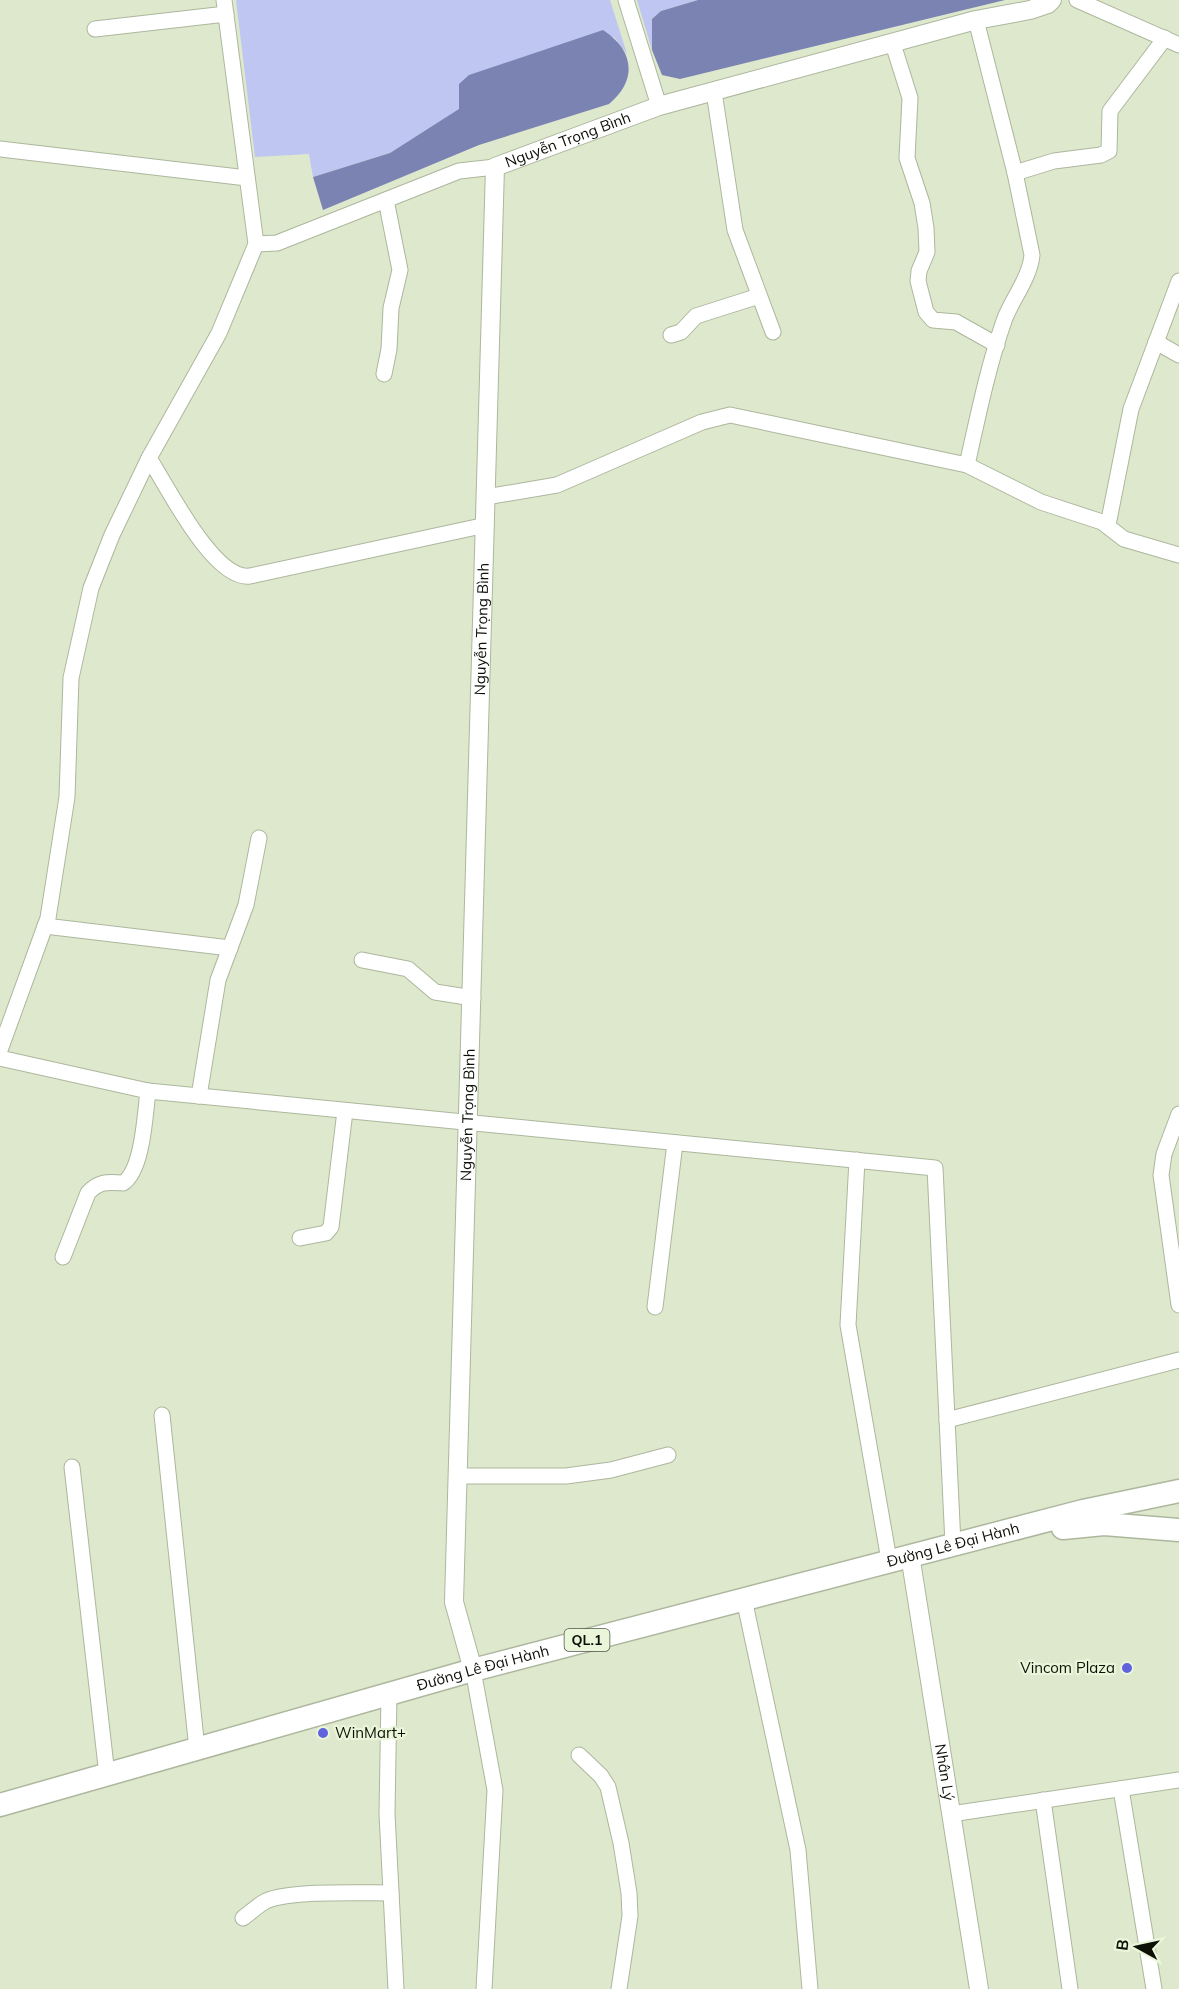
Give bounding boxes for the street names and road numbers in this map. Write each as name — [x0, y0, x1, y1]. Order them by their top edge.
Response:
street label: Nguyễn Trọng Bình — [502, 107, 633, 171]
street label: Nguyễn Trọng Bình — [470, 562, 493, 696]
street label: Nguyễn Trọng Bình — [456, 1048, 479, 1181]
street label: Đường Lê Đại Hành — [885, 1518, 1021, 1571]
road number: QL.1 — [564, 1629, 610, 1651]
street label: Đường Lê Đại Hành — [414, 1641, 551, 1695]
street label: Nhân Lý — [931, 1742, 959, 1802]

